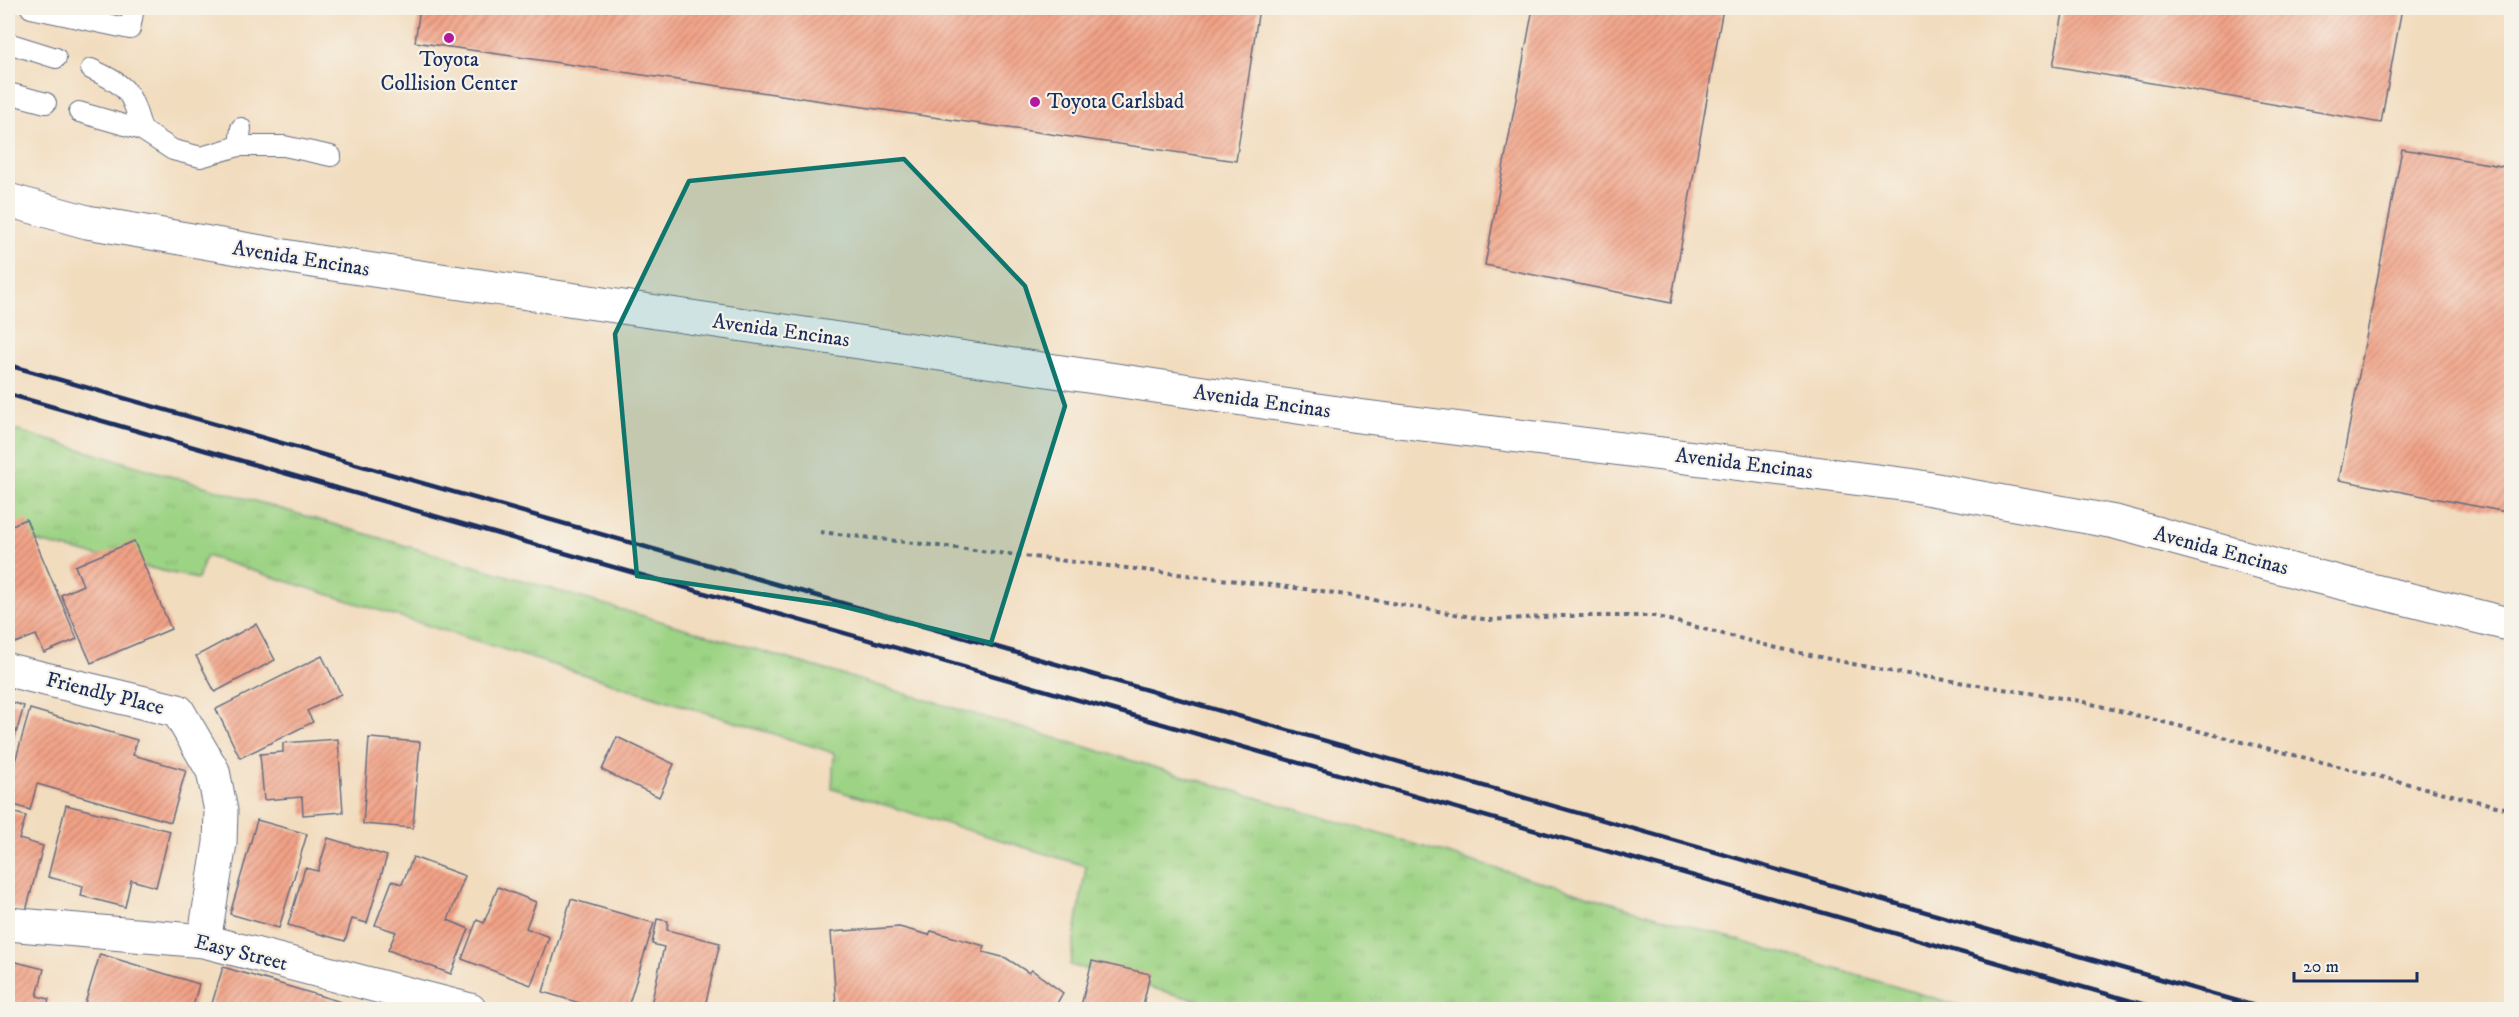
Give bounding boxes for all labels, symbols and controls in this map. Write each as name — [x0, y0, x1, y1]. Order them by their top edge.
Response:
marker: Toyota Collision Center — [442, 31, 456, 45]
place label: Toyota Collision Center — [381, 47, 518, 97]
place label: Toyota Carlsbad — [1047, 89, 1185, 115]
marker: Toyota Carlsbad — [1028, 95, 1042, 109]
street label: Avenida Encinas — [231, 235, 371, 283]
street label: Avenida Encinas — [711, 309, 851, 353]
street label: Avenida Encinas — [1192, 380, 1332, 424]
street label: Avenida Encinas — [1674, 443, 1814, 485]
street label: Avenida Encinas — [2151, 521, 2291, 581]
street label: Friendly Place — [43, 667, 167, 721]
street label: Easy Street — [192, 929, 290, 977]
scale bar — [2294, 945, 2417, 983]
text: 20 m — [2303, 956, 2339, 978]

